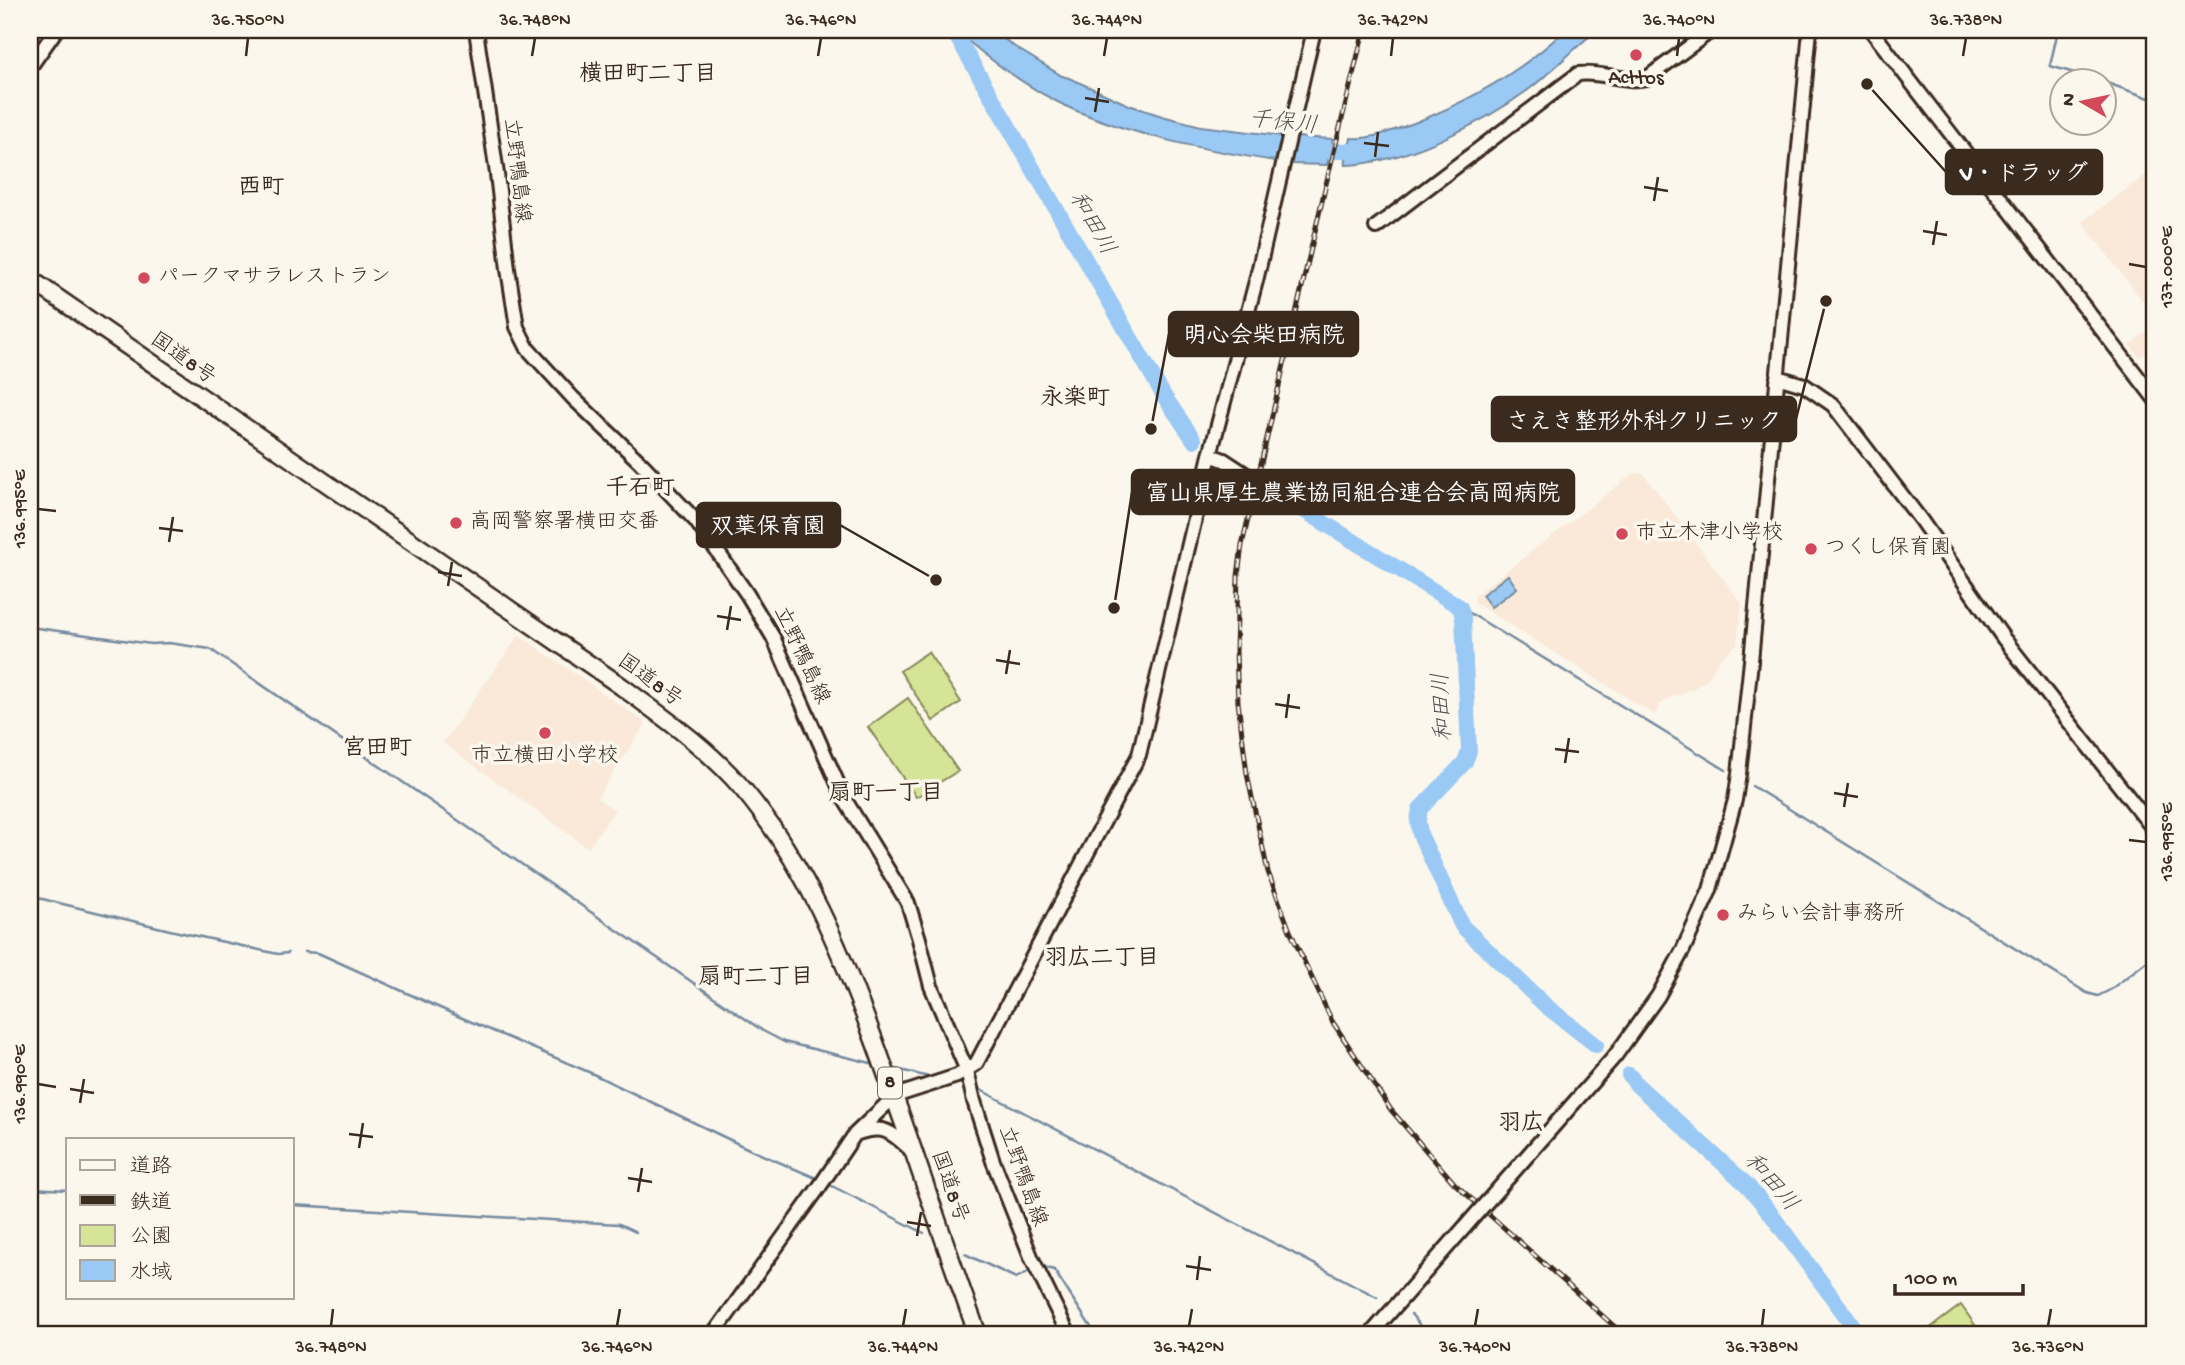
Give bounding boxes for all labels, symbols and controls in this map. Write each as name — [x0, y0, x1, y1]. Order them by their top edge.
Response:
text: 36.750°N — [210, 11, 285, 32]
text: 36.748°N — [498, 11, 571, 32]
text: 36.746°N — [785, 11, 856, 32]
text: 36.744°N — [1071, 11, 1142, 32]
text: 36.742°N — [1357, 11, 1428, 32]
text: 36.740°N — [1642, 11, 1715, 32]
text: 36.738°N — [1929, 11, 2002, 32]
marker: Acttos — [1628, 47, 1644, 63]
district label: 横田町二丁目 — [579, 61, 717, 89]
north arrow — [2048, 66, 2118, 136]
place label: Acttos — [1608, 67, 1665, 92]
text: N — [2057, 92, 2082, 108]
water label: 千保川 — [1247, 106, 1319, 141]
street label: 立野鴨島線 — [496, 117, 535, 225]
callout: V・ドラッグ — [1946, 150, 2102, 194]
text: V・ドラッグ — [1959, 161, 2088, 189]
district label: 西町 — [238, 175, 284, 202]
water label: 和田川 — [1062, 187, 1121, 261]
text: 137.000°E — [2158, 225, 2179, 309]
place label: パークマサラレストラン — [158, 266, 391, 291]
marker: パークマサラレストラン — [136, 270, 152, 286]
callout: 明心会柴田病院 — [1169, 312, 1358, 356]
text: 明心会柴田病院 — [1184, 322, 1345, 351]
street label: 国道8号 — [144, 328, 220, 392]
district label: 永楽町 — [1041, 385, 1110, 413]
callout: さえき整形外科クリニック — [1492, 397, 1796, 441]
text: さえき整形外科クリニック — [1506, 409, 1782, 437]
text: 136.995°E — [11, 469, 32, 549]
callout: 富山県厚生農業協同組合連合会高岡病院 — [1132, 470, 1574, 514]
district label: 千石町 — [606, 475, 675, 503]
text: 富山県厚生農業協同組合連合会高岡病院 — [1146, 480, 1560, 509]
callout: 双葉保育園 — [697, 503, 840, 547]
place label: 高岡警察署横田交番 — [470, 509, 659, 536]
text: 双葉保育園 — [711, 514, 826, 542]
marker: 高岡警察署横田交番 — [448, 515, 464, 531]
place label: 市立木津小学校 — [1636, 521, 1783, 547]
marker: 市立木津小学校 — [1614, 526, 1630, 542]
place label: つくし保育園 — [1825, 535, 1951, 562]
marker: つくし保育園 — [1803, 541, 1819, 557]
street label: 立野鴨島線 — [766, 603, 834, 709]
street label: 国道8号 — [612, 649, 687, 714]
water label: 和田川 — [1428, 672, 1459, 742]
marker: 市立横田小学校 — [537, 725, 553, 741]
district label: 宮田町 — [343, 735, 412, 763]
place label: 市立横田小学校 — [472, 744, 619, 770]
district label: 扇町一丁目 — [829, 781, 944, 808]
text: 136.995°E — [2158, 802, 2179, 882]
place label: みらい会計事務所 — [1737, 901, 1905, 928]
marker: みらい会計事務所 — [1715, 907, 1731, 923]
district label: 羽広二丁目 — [1045, 945, 1160, 973]
district label: 扇町二丁目 — [699, 965, 814, 992]
text: 136.990°E — [11, 1044, 32, 1124]
road number: 8 — [878, 1068, 902, 1098]
district label: 羽広 — [1498, 1110, 1544, 1138]
street label: 立野鴨島線 — [991, 1123, 1052, 1231]
legend — [66, 1138, 294, 1298]
street label: 国道8号 — [924, 1147, 973, 1226]
water label: 和田川 — [1737, 1147, 1804, 1218]
text: 道路 — [130, 1155, 172, 1181]
text: 鉄道 — [130, 1191, 172, 1217]
text: 公園 — [130, 1226, 172, 1251]
scale bar — [1895, 1253, 2022, 1297]
text: 水域 — [130, 1261, 172, 1287]
text: 100 m — [1904, 1268, 1957, 1293]
text: 36.748°N — [294, 1338, 367, 1359]
text: 36.746°N — [581, 1338, 652, 1359]
text: 36.744°N — [867, 1338, 938, 1359]
text: 36.742°N — [1153, 1338, 1224, 1359]
text: 36.740°N — [1438, 1338, 1511, 1359]
text: 36.738°N — [1725, 1338, 1798, 1359]
text: 36.736°N — [2011, 1338, 2084, 1359]

